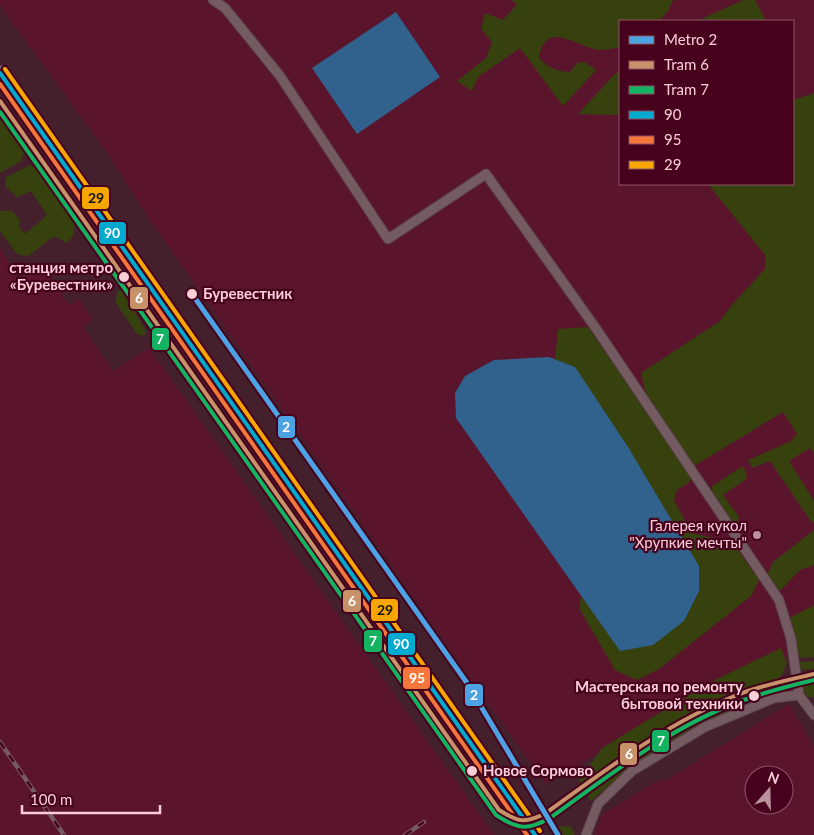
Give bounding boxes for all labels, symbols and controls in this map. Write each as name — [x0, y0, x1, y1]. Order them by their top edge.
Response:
legend — [619, 20, 794, 185]
text: Metro 2 — [664, 30, 717, 48]
text: Tram 6 — [664, 55, 709, 73]
text: Tram 7 — [664, 80, 709, 98]
text: 90 — [664, 105, 682, 123]
text: 95 — [664, 130, 681, 148]
text: 29 — [664, 155, 681, 173]
line badge: 29 — [81, 186, 110, 210]
text: 29 — [88, 189, 104, 206]
line badge: 90 — [98, 221, 127, 245]
text: 90 — [104, 224, 120, 241]
place label: станция метро «Буревестник» — [9, 258, 113, 293]
marker: станция метро «Буревестник» — [117, 270, 131, 284]
place label: Буревестник — [203, 284, 293, 302]
line badge: 6 — [129, 286, 149, 310]
marker: Буревестник — [185, 287, 199, 301]
text: 6 — [135, 289, 143, 306]
line badge: 7 — [151, 327, 170, 351]
text: 7 — [156, 330, 164, 347]
line badge: 2 — [277, 415, 296, 439]
text: 2 — [282, 418, 290, 435]
place label: Галерея кукол "Хрупкие мечты" — [629, 516, 747, 551]
marker: Галерея кукол "Хрупкие мечты" — [751, 529, 763, 541]
line badge: 6 — [342, 589, 362, 613]
text: 6 — [348, 592, 356, 609]
line badge: 29 — [370, 598, 399, 622]
text: 29 — [377, 601, 393, 618]
line badge: 7 — [363, 629, 383, 653]
text: 7 — [369, 632, 377, 649]
line badge: 90 — [387, 632, 416, 656]
text: 90 — [393, 635, 409, 652]
line badge: 95 — [402, 666, 431, 690]
text: 95 — [409, 669, 425, 686]
place label: Мастерская по ремонту бытовой техники — [575, 677, 743, 712]
line badge: 2 — [464, 683, 484, 707]
text: 2 — [470, 686, 478, 703]
marker: Мастерская по ремонту бытовой техники — [747, 689, 761, 703]
line badge: 7 — [651, 729, 670, 753]
text: 7 — [657, 732, 665, 749]
line badge: 6 — [619, 742, 638, 766]
text: 6 — [625, 745, 633, 762]
place label: Новое Сормово — [483, 761, 594, 779]
marker: Новое Сормово — [465, 764, 479, 778]
north arrow — [744, 765, 794, 815]
text: N — [766, 767, 782, 787]
scale bar — [22, 782, 160, 814]
text: 100 m — [30, 790, 72, 808]

